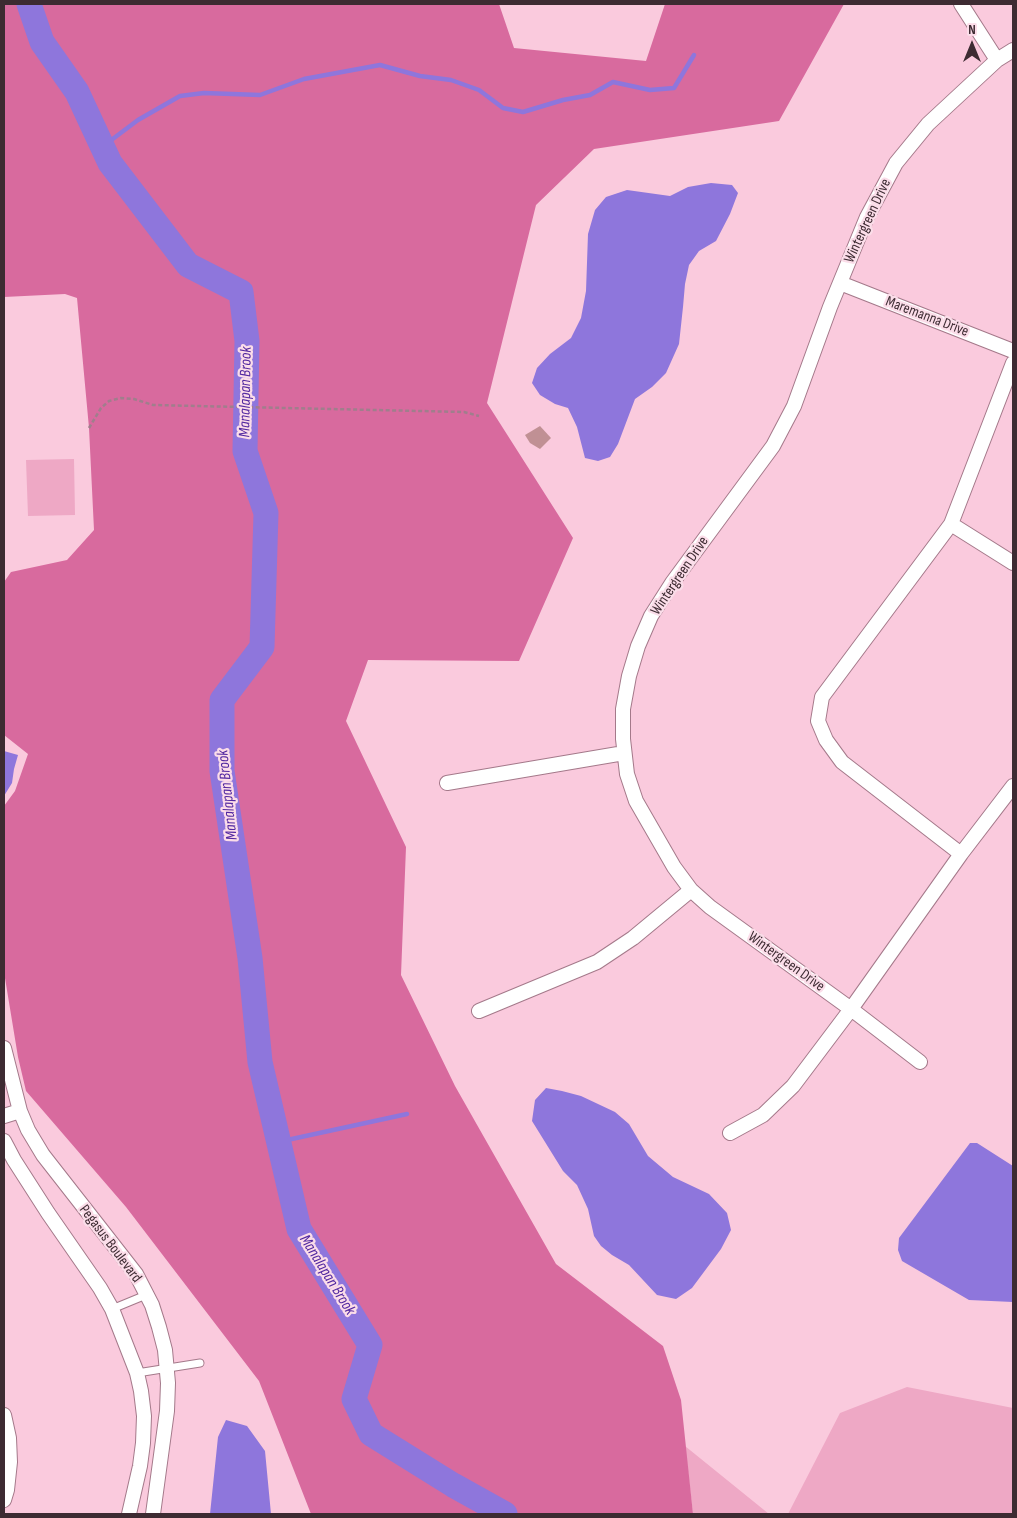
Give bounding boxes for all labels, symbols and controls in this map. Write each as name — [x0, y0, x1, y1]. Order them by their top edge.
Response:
north arrow — [947, 20, 997, 70]
text: N — [968, 21, 976, 38]
street label: Wintergreen Drive — [841, 176, 895, 266]
street label: Maremanna Drive — [883, 293, 971, 341]
water label: Manalapan Brook — [236, 346, 256, 438]
street label: Wintergreen Drive — [647, 533, 713, 619]
water label: Manalapan Brook — [214, 749, 242, 841]
street label: Wintergreen Drive — [744, 928, 828, 996]
street label: Pegasus Boulevard — [75, 1201, 145, 1287]
water label: Manalapan Brook — [295, 1231, 359, 1319]

